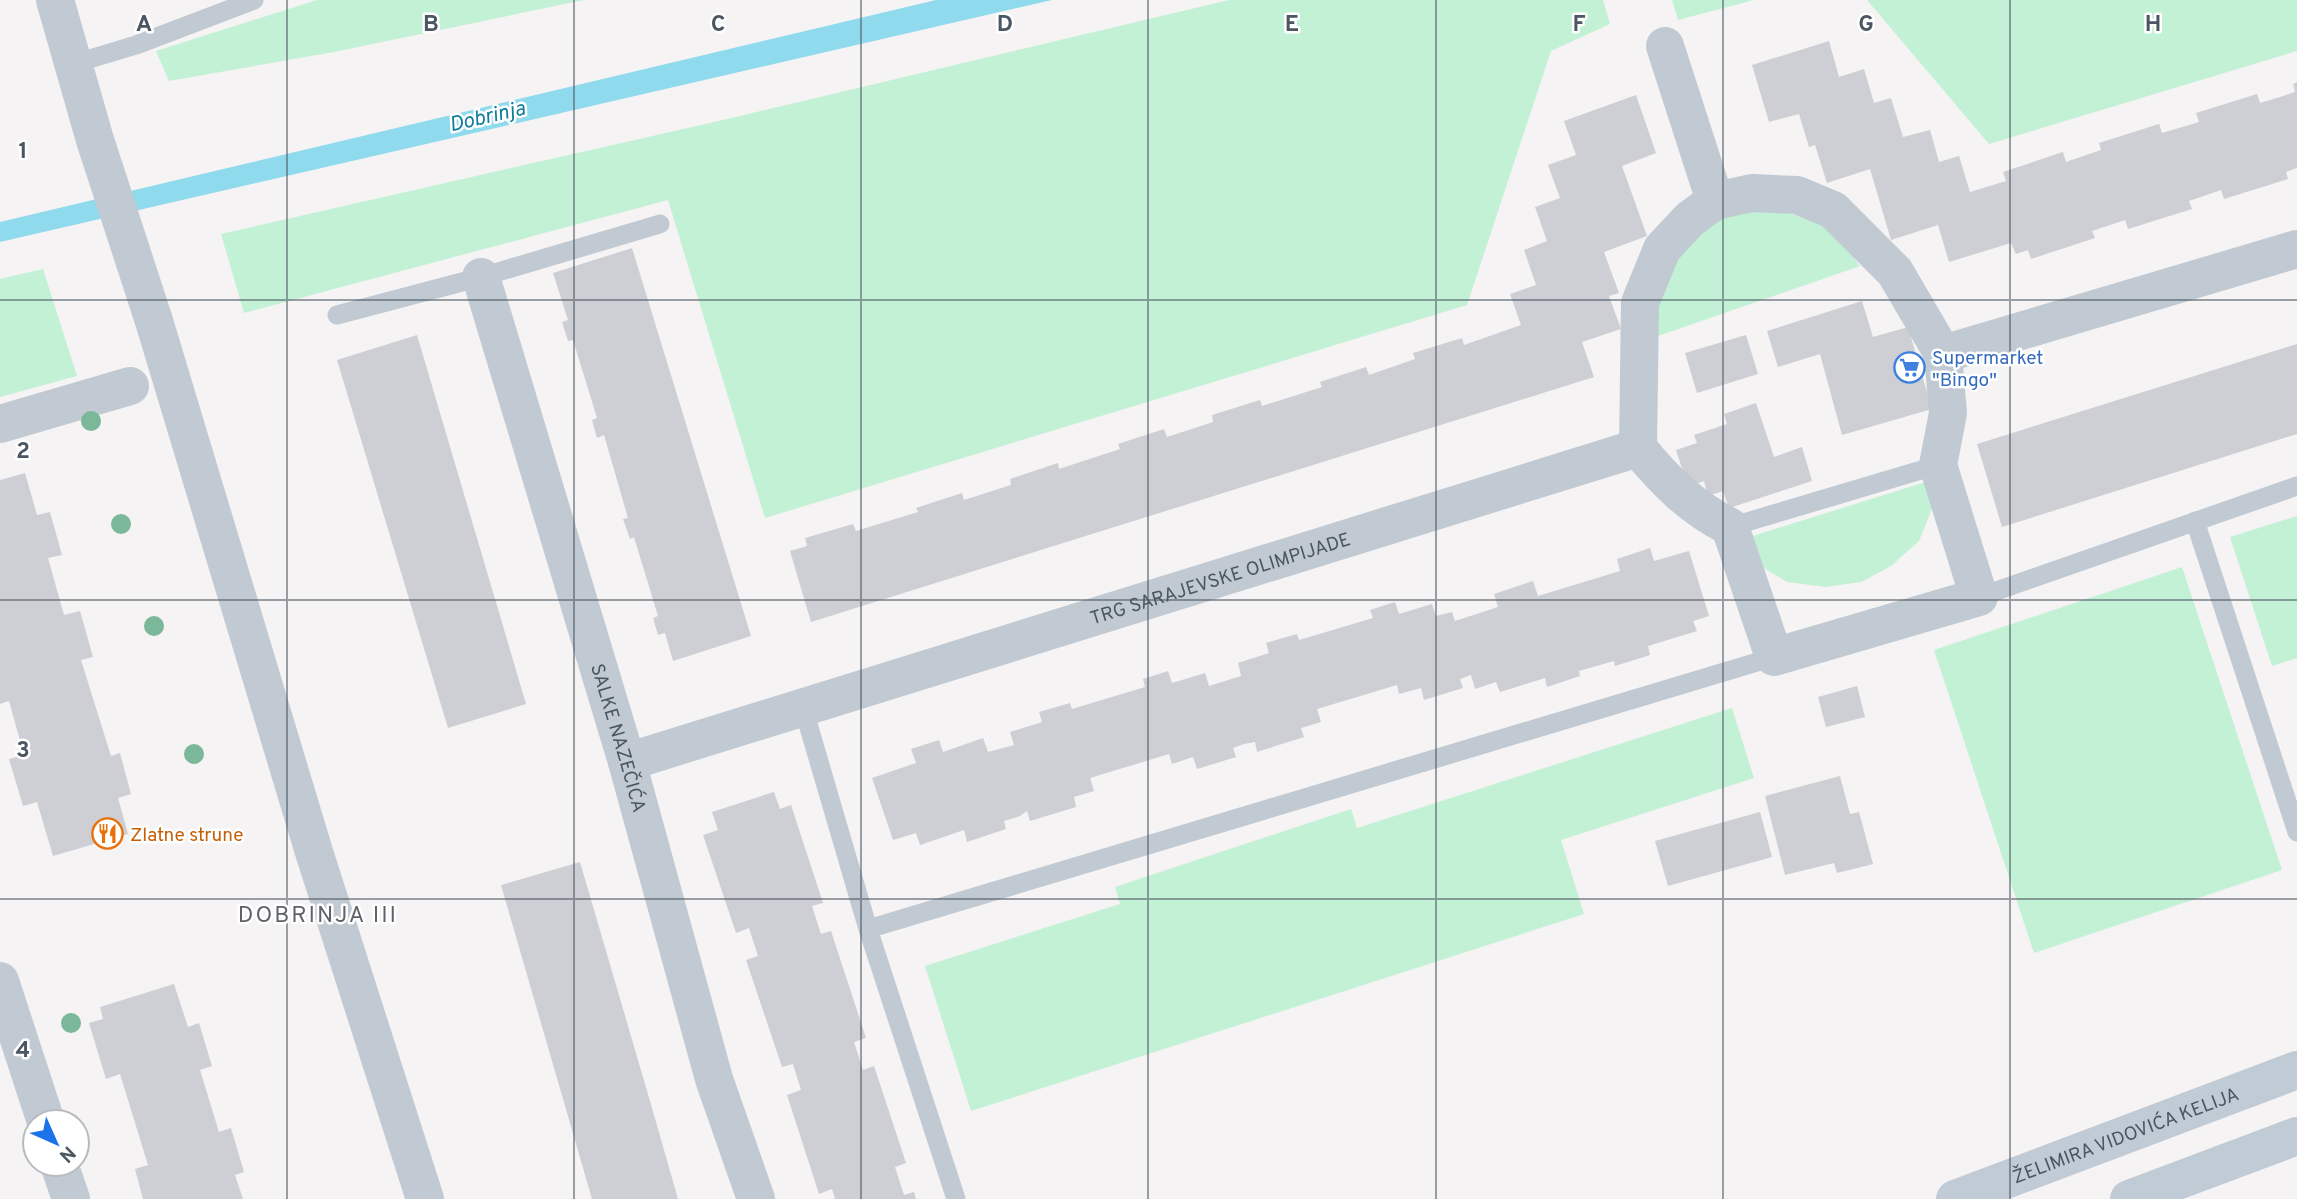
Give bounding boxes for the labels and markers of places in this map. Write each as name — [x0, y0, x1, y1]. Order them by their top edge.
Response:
place label: Supermarket "Bingo" — [1932, 347, 2043, 393]
supermarket icon: Supermarket "Bingo" — [1892, 351, 1926, 385]
restaurant icon: Zlatne strune — [90, 817, 124, 851]
place label: Zlatne strune — [130, 824, 244, 848]

